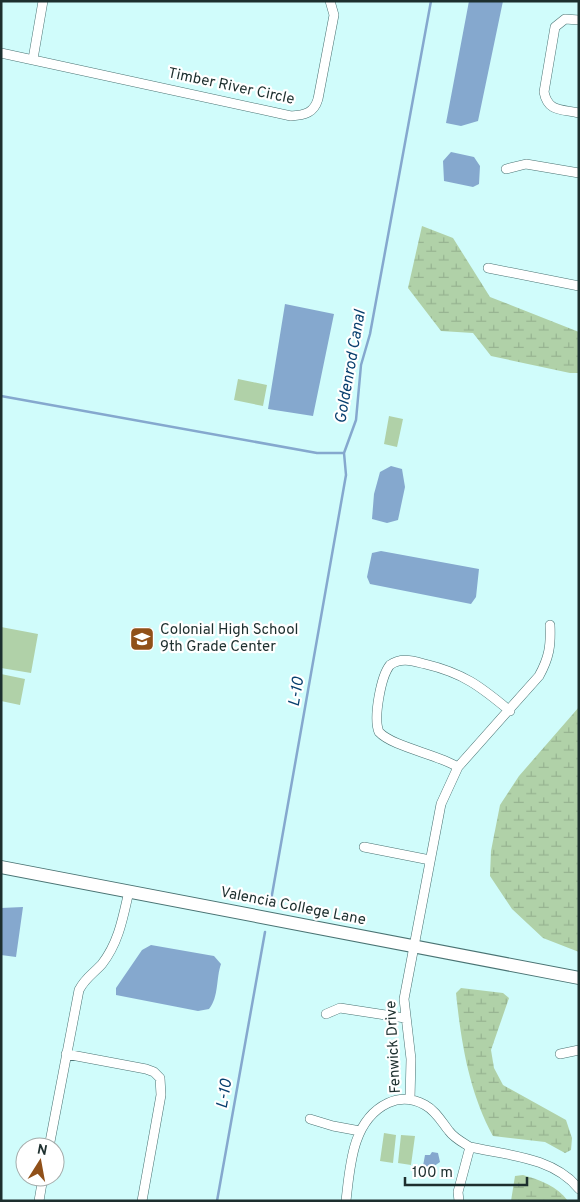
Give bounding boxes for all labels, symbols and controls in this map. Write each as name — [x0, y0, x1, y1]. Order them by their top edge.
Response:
street label: Timber River Circle — [166, 64, 296, 110]
water label: Goldenrod Canal — [331, 308, 371, 425]
place label: Colonial High School 9th Grade Center — [160, 621, 299, 657]
school or university icon: Colonial High School 9th Grade Center — [129, 626, 155, 652]
water label: L-10 — [285, 675, 309, 708]
street label: Valencia College Lane — [219, 884, 367, 930]
street label: Fenwick Drive — [382, 1000, 406, 1094]
water label: L-10 — [213, 1077, 237, 1110]
north arrow — [15, 1137, 65, 1187]
text: N — [36, 1141, 49, 1160]
scale bar — [405, 1154, 528, 1186]
text: 100 m — [412, 1164, 453, 1183]

